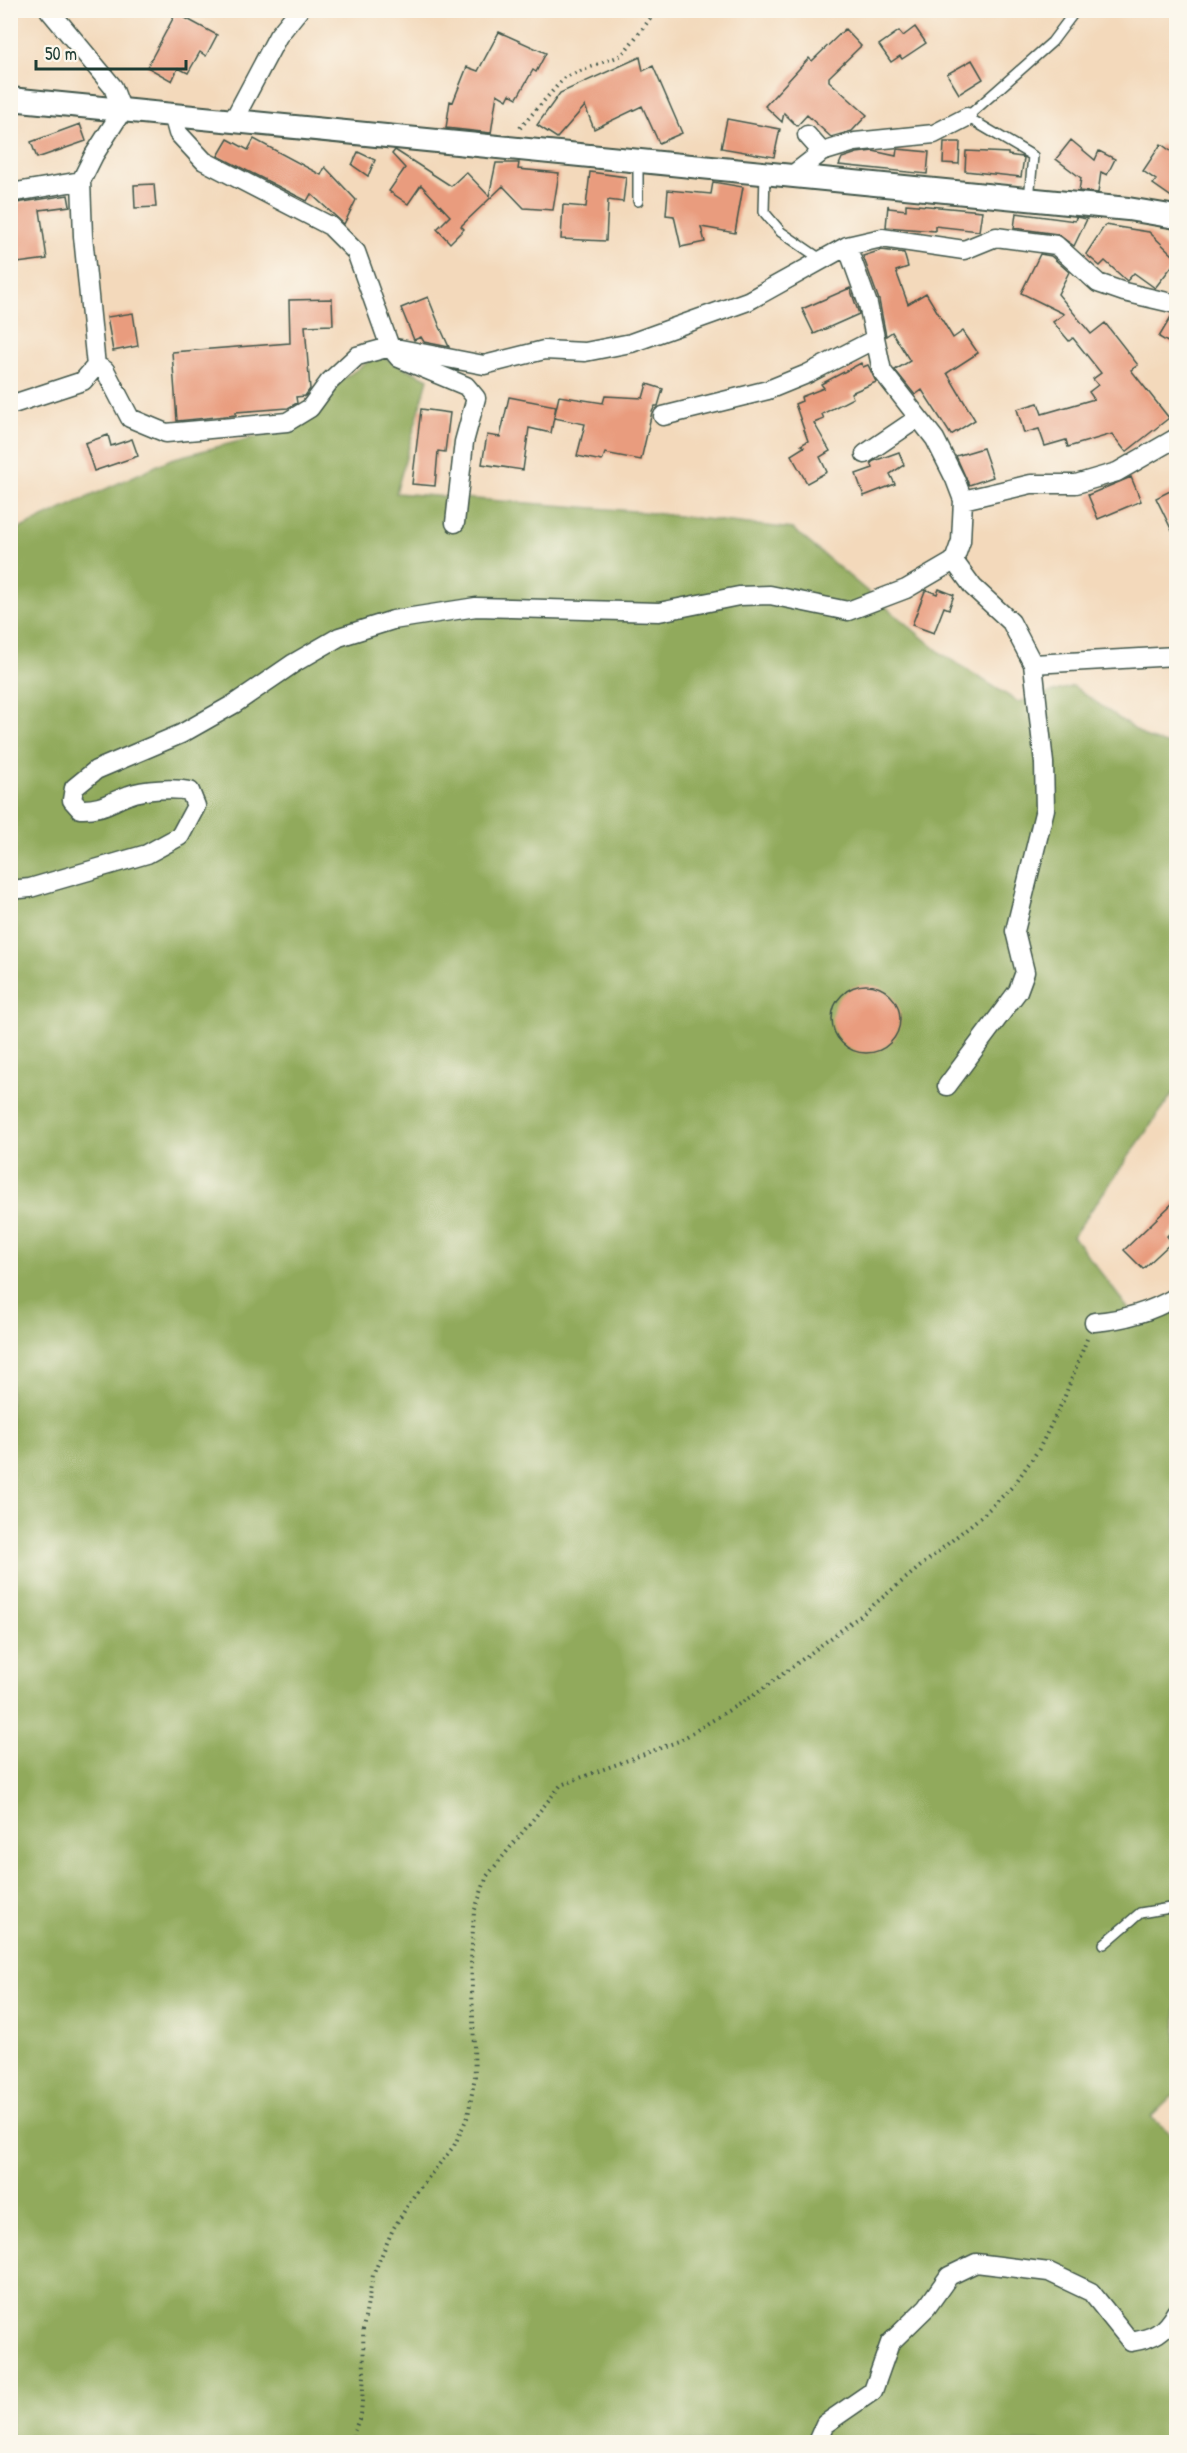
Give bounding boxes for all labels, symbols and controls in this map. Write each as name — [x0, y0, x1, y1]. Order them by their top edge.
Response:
scale bar — [36, 33, 186, 71]
text: 50 m — [45, 41, 77, 66]

